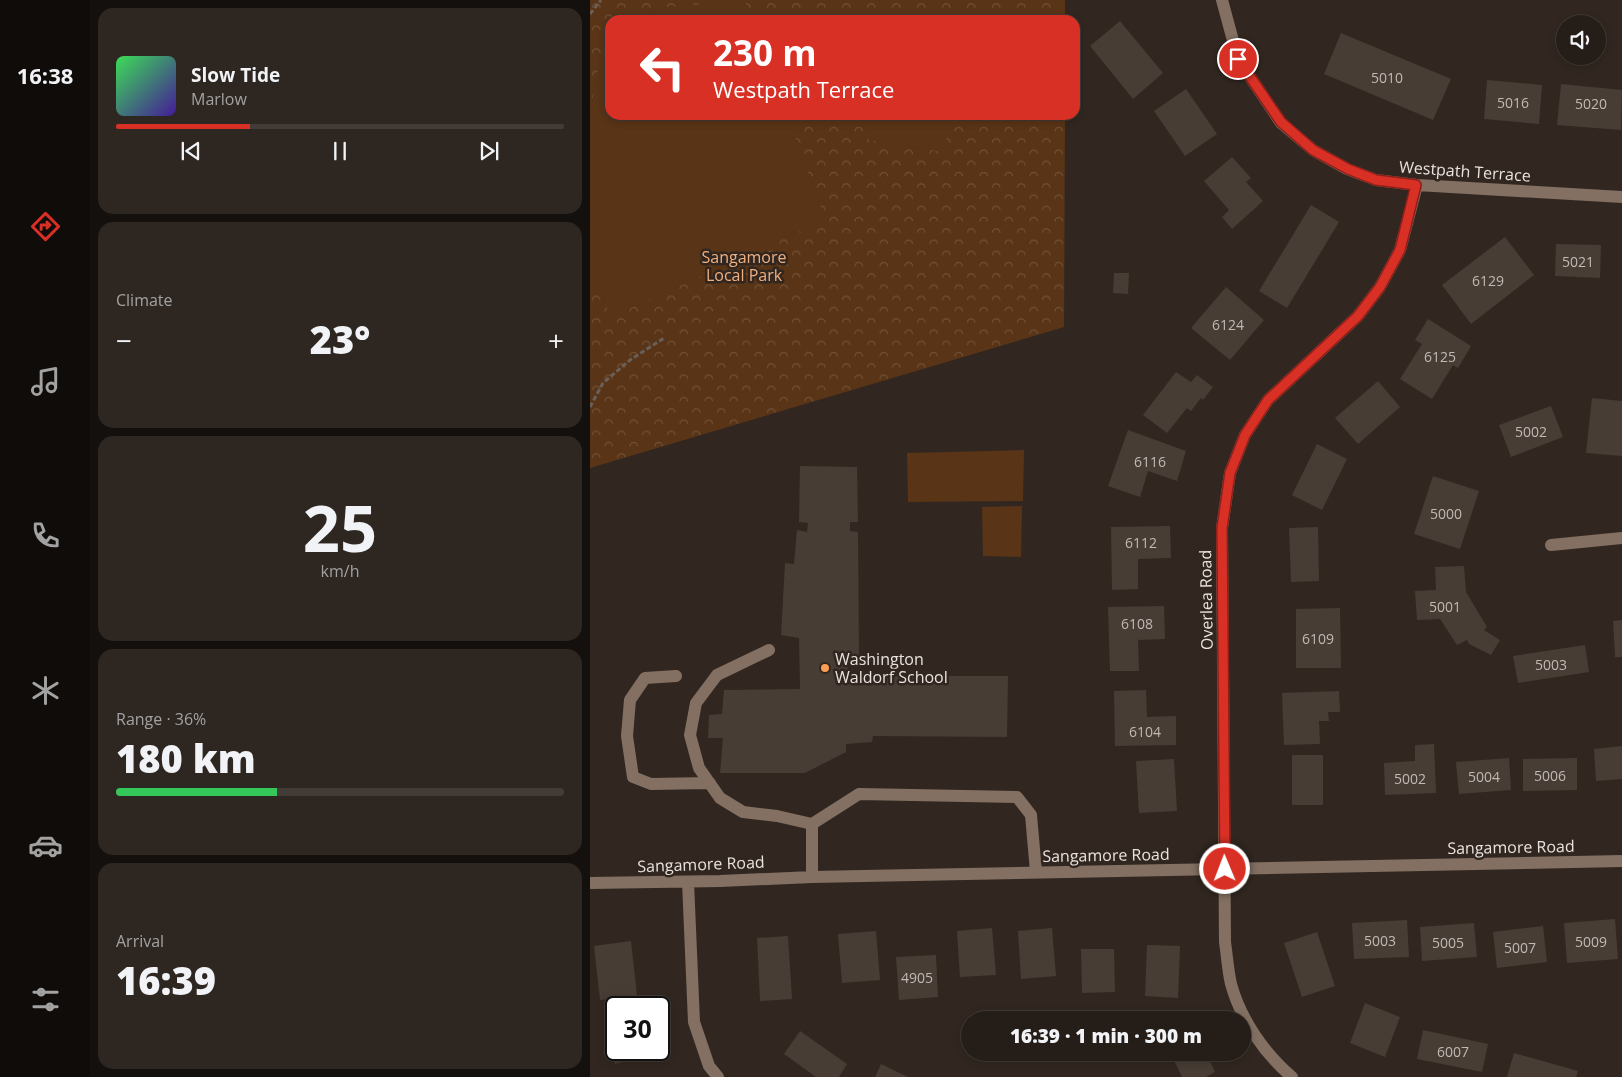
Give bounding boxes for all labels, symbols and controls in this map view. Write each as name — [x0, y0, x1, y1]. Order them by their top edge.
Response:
map controls — [1556, 15, 1606, 65]
button: sound — [1556, 15, 1606, 65]
text: 230 m — [713, 29, 817, 76]
icon: left — [630, 35, 695, 100]
pin — [1217, 38, 1259, 80]
icon: arrive — [1224, 45, 1252, 73]
text: 16:38 — [17, 60, 73, 90]
text: Slow Tide — [191, 62, 280, 88]
house number: 5010 — [1371, 68, 1403, 87]
text: Westpath Terrace — [713, 74, 894, 104]
text: Marlow — [191, 88, 247, 110]
house number: 5016 — [1497, 93, 1529, 112]
house number: 5020 — [1575, 94, 1607, 113]
icon: previous — [177, 137, 205, 165]
icon: pause — [326, 137, 354, 165]
icon: next — [475, 137, 503, 165]
street label: Westpath Terrace — [1398, 155, 1532, 187]
icon: directions — [28, 209, 63, 244]
park label: Sangamore Local Park — [701, 246, 787, 286]
house number: 5021 — [1562, 252, 1594, 271]
house number: 6129 — [1472, 271, 1504, 290]
text: Climate — [116, 289, 173, 311]
text: 23° — [310, 313, 370, 365]
house number: 6124 — [1212, 315, 1244, 334]
text: − — [116, 321, 132, 359]
text: + — [548, 321, 564, 359]
house number: 6125 — [1424, 347, 1456, 366]
icon: music — [28, 364, 63, 399]
house number: 5002 — [1515, 422, 1547, 441]
house number: 6116 — [1134, 452, 1166, 471]
text: 25 — [303, 483, 377, 571]
house number: 5000 — [1430, 504, 1462, 523]
icon: phone — [28, 518, 63, 553]
house number: 6112 — [1125, 533, 1157, 552]
street label: Overlea Road — [1194, 550, 1218, 650]
text: km/h — [321, 560, 359, 582]
house number: 5001 — [1429, 597, 1461, 616]
house number: 6108 — [1121, 614, 1153, 633]
house number: 6109 — [1302, 629, 1334, 648]
place label: Washington Waldorf School — [835, 648, 948, 688]
house number: 5003 — [1535, 655, 1567, 674]
marker: Washington Waldorf School — [819, 662, 831, 674]
icon: climate — [28, 673, 63, 708]
text: Range · 36% — [116, 708, 206, 730]
house number: 6104 — [1129, 722, 1161, 741]
text: 180 km — [116, 732, 256, 784]
house number: 5006 — [1534, 766, 1566, 785]
house number: 5004 — [1468, 767, 1500, 786]
house number: 5002 — [1394, 769, 1426, 788]
icon: car — [28, 828, 63, 863]
street label: Sangamore Road — [1447, 835, 1575, 859]
position arrow — [1198, 842, 1250, 894]
street label: Sangamore Road — [1042, 843, 1170, 867]
street label: Sangamore Road — [637, 851, 765, 877]
text: Arrival — [116, 930, 164, 952]
house number: 5003 — [1364, 931, 1396, 950]
house number: 5009 — [1575, 932, 1607, 951]
house number: 5005 — [1432, 933, 1464, 952]
house number: 5007 — [1504, 938, 1536, 957]
text: 16:39 — [116, 954, 216, 1006]
house number: 4905 — [901, 968, 933, 987]
icon: filters — [28, 982, 63, 1017]
speed limit sign: 30 — [605, 996, 670, 1061]
text: 16:39 · 1 min · 300 m — [1010, 1023, 1202, 1049]
house number: 6007 — [1437, 1042, 1469, 1061]

